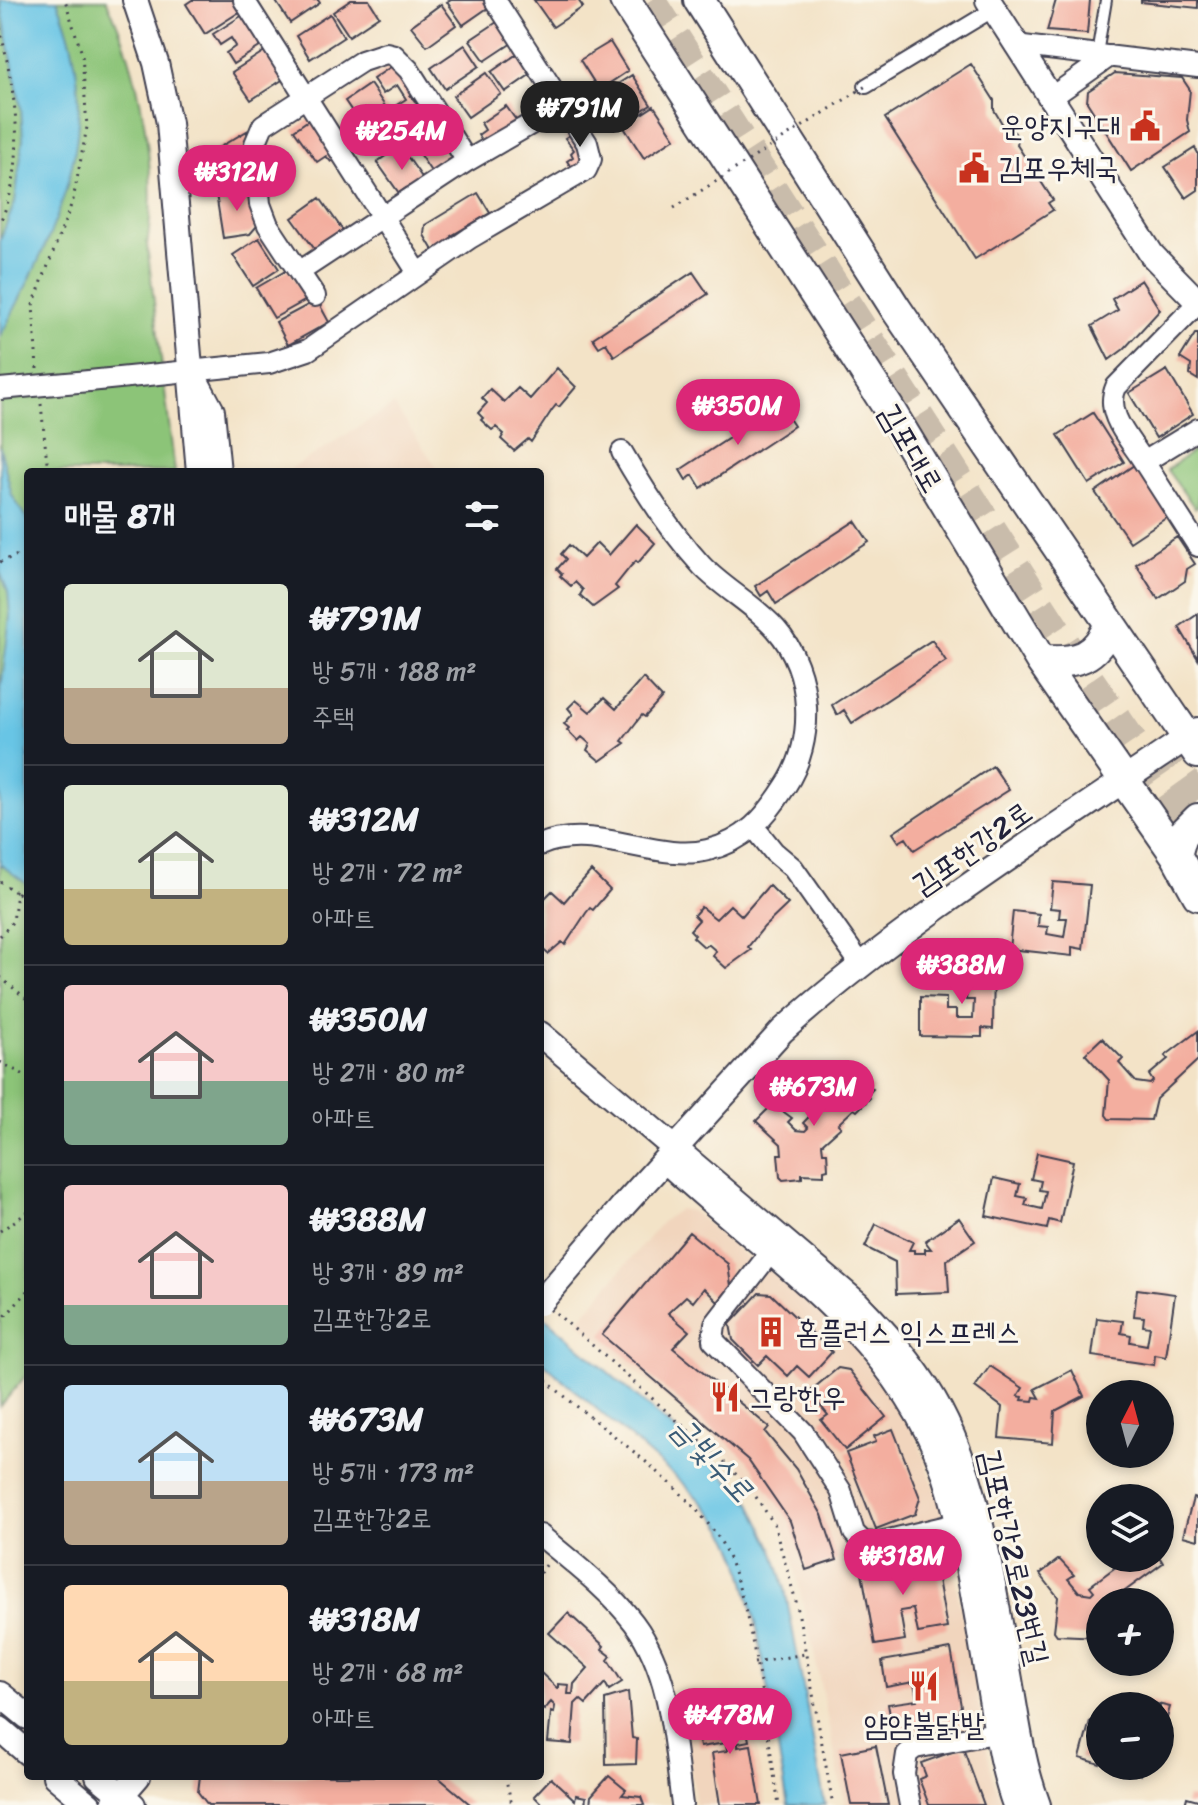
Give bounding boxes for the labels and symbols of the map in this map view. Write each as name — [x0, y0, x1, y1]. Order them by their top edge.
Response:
pin: ₩791M — [524, 81, 636, 149]
place label: 운양지구대 — [1000, 99, 1121, 153]
pin: ₩254M — [346, 104, 458, 172]
public building icon: 운양지구대 — [1128, 109, 1162, 143]
place label: 김포우체국 — [998, 141, 1119, 195]
pin: ₩312M — [181, 145, 293, 213]
public building icon: 김포우체국 — [957, 151, 991, 185]
pin: ₩350M — [682, 379, 794, 447]
street label: 김포대로 — [863, 393, 959, 503]
street label: 김포한강2로 — [900, 786, 1044, 910]
pin: ₩388M — [906, 938, 1018, 1006]
pin: ₩673M — [758, 1060, 870, 1128]
place label: 홈플러스 익스프레스 — [795, 1305, 1020, 1359]
building icon: 홈플러스 익스프레스 — [754, 1315, 788, 1349]
place label: 그랑한우 — [749, 1370, 846, 1424]
restaurant icon: 그랑한우 — [708, 1380, 742, 1414]
north arrow — [1086, 1380, 1174, 1468]
water label: 금빛수로 — [656, 1402, 768, 1516]
street label: 김포한강2로23번길 — [963, 1444, 1065, 1670]
pin: ₩318M — [847, 1529, 959, 1597]
restaurant icon: 얌얌불닭발 — [907, 1669, 941, 1703]
pin: ₩478M — [674, 1688, 786, 1756]
place label: 얌얌불닭발 — [864, 1698, 984, 1752]

